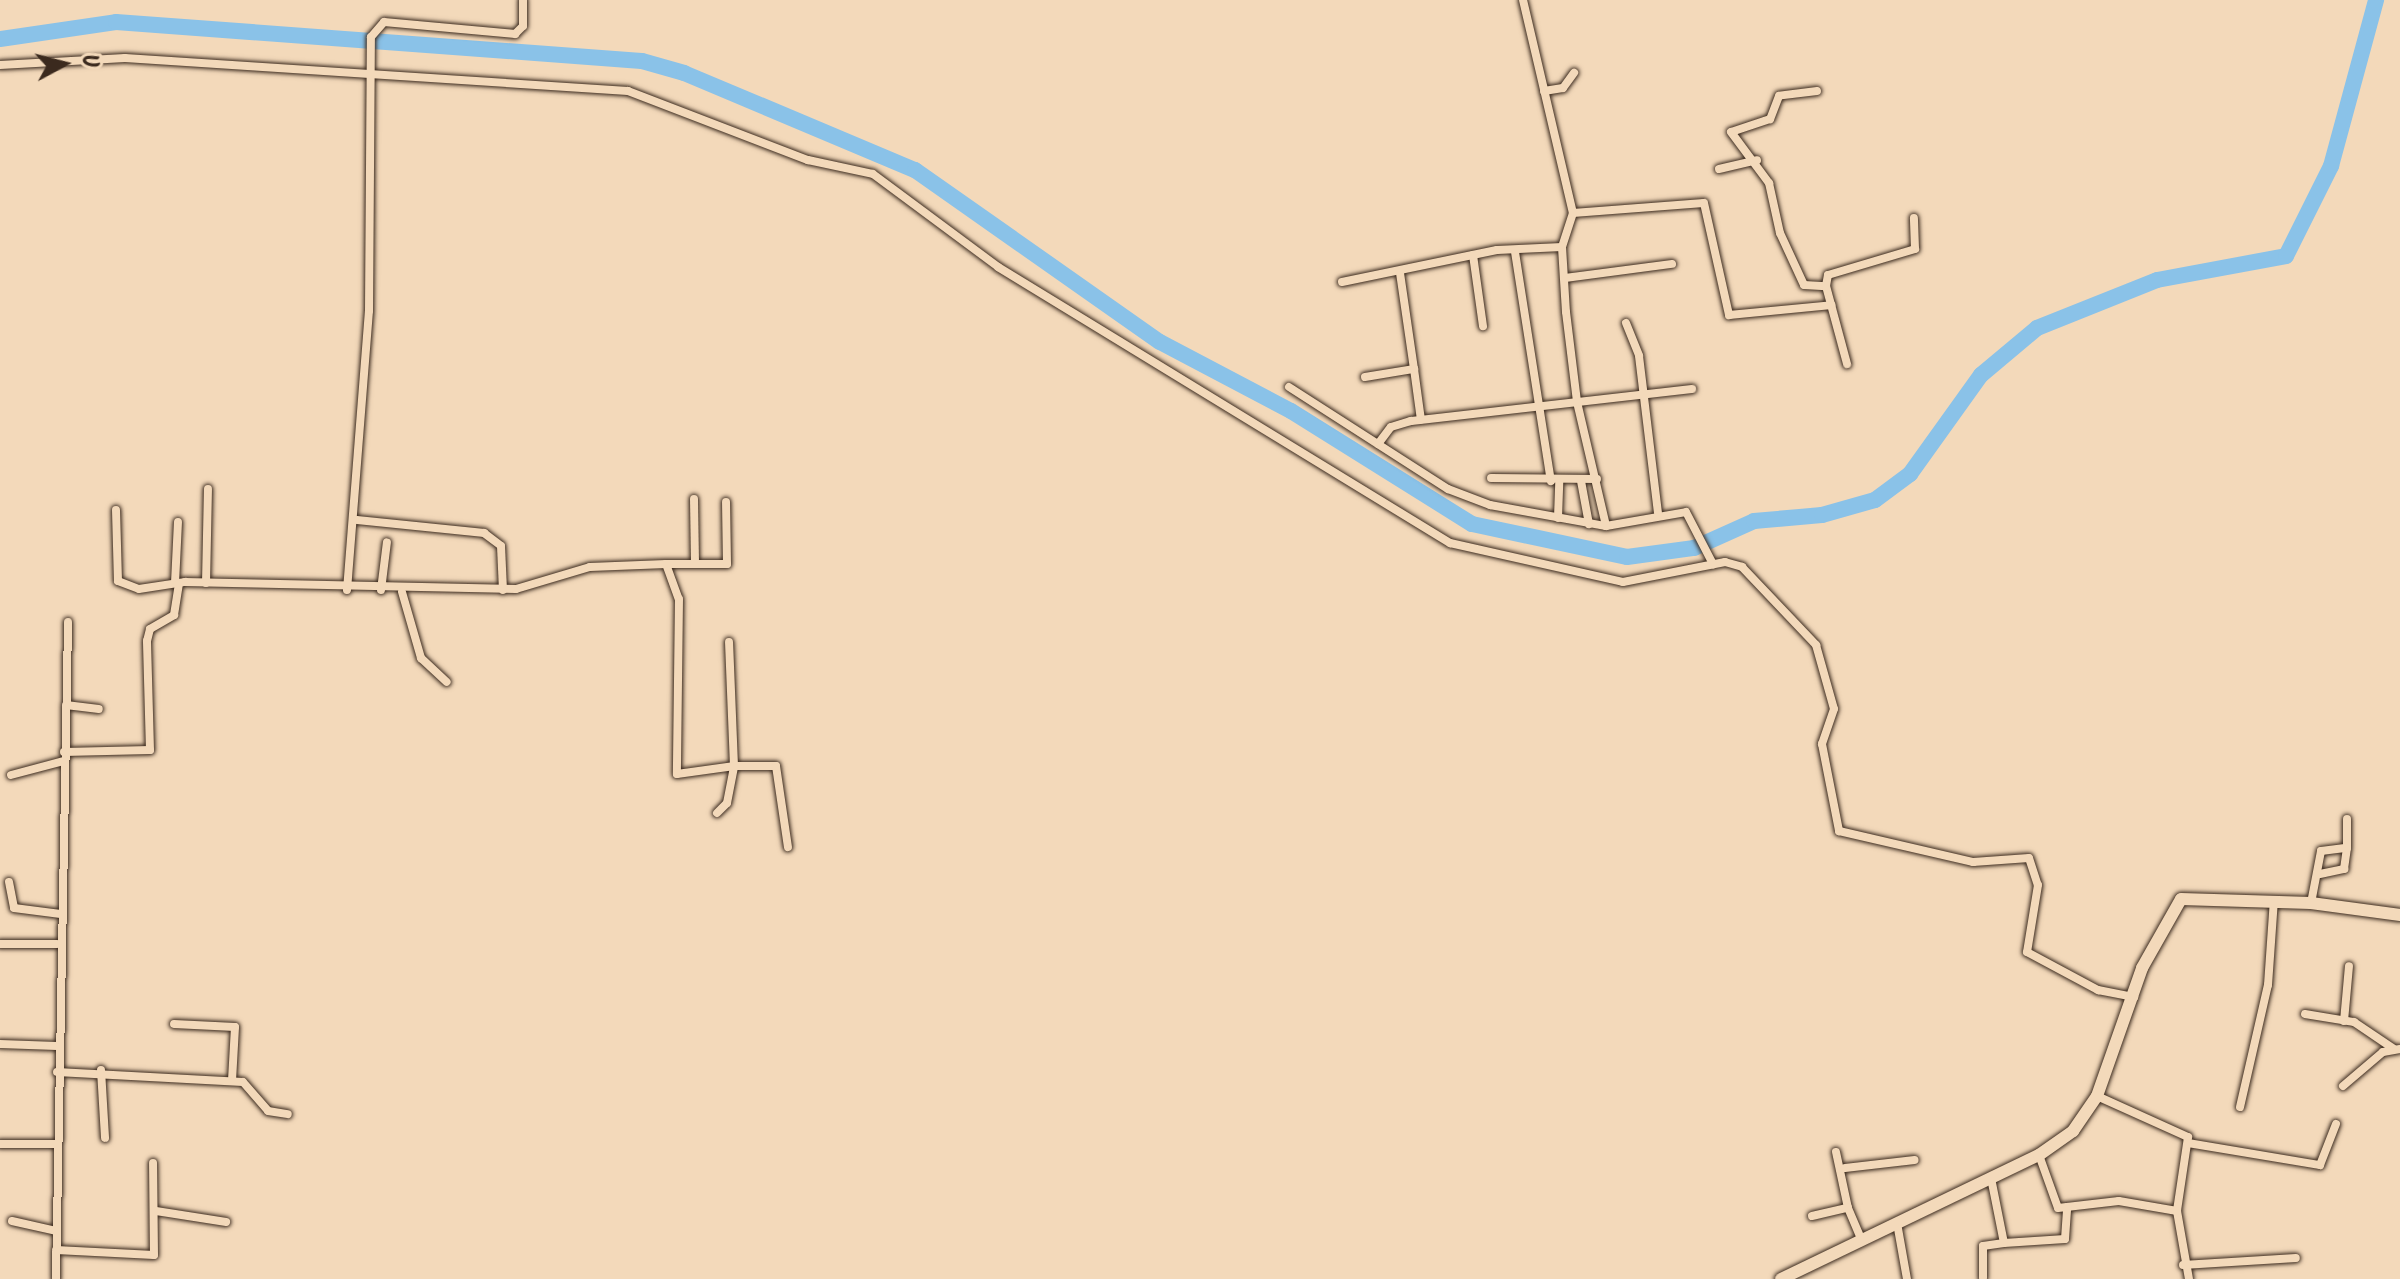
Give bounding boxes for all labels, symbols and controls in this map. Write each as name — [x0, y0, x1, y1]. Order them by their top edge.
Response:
north arrow — [24, 24, 104, 104]
text: U — [70, 52, 106, 70]

